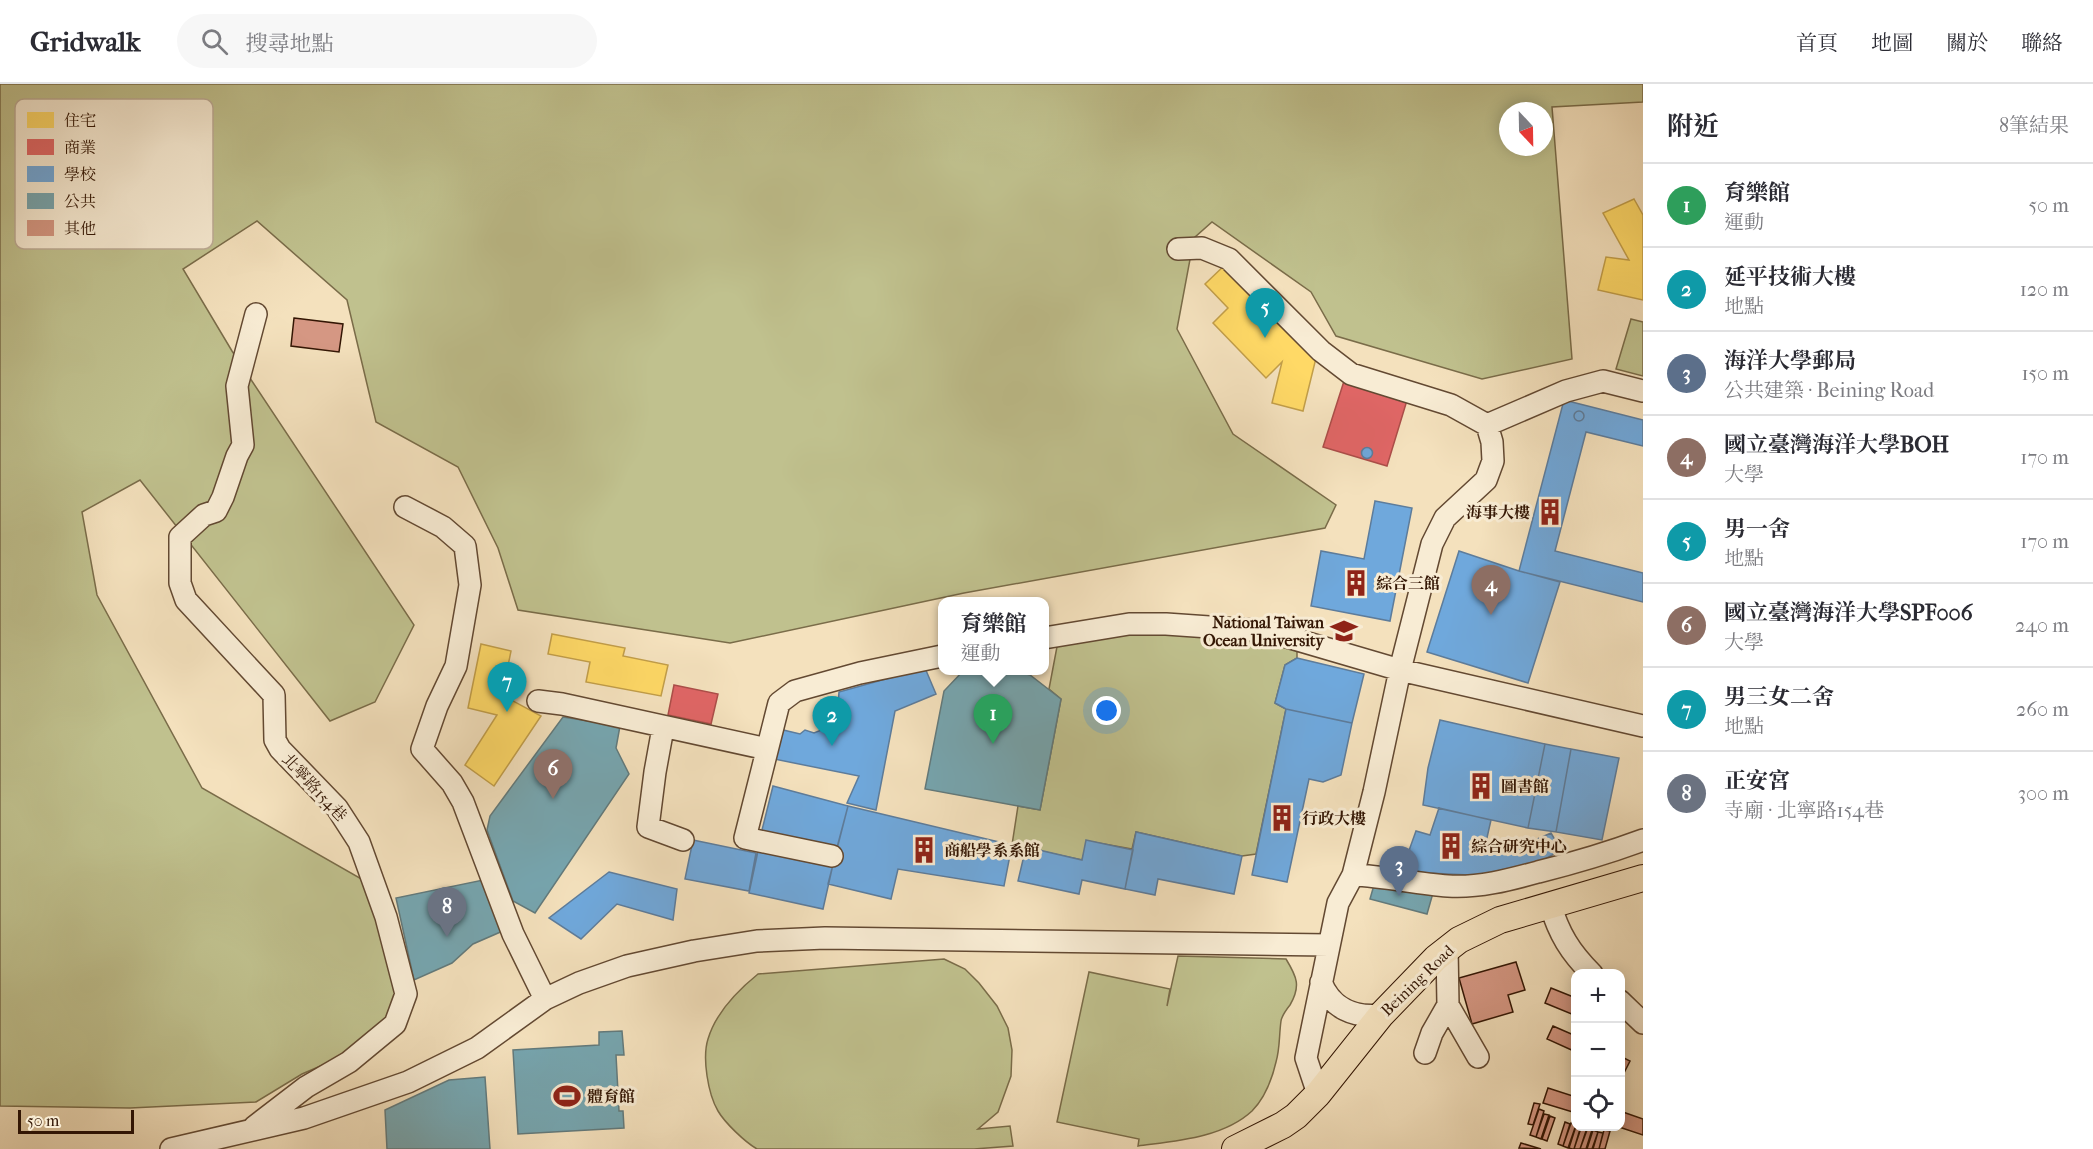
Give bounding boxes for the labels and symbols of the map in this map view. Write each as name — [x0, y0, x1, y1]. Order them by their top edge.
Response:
legend — [15, 99, 213, 249]
north arrow — [1499, 102, 1553, 156]
text: 住宅 — [64, 111, 96, 130]
text: 商業 — [64, 138, 96, 157]
text: 學校 — [64, 165, 96, 184]
text: 公共 — [64, 192, 96, 211]
text: 其他 — [64, 219, 96, 238]
pin: 5 — [1246, 288, 1284, 338]
building icon: 海事大樓 — [1535, 497, 1565, 527]
place label: 海事大樓 — [1466, 503, 1530, 522]
pin: 4 — [1472, 566, 1510, 615]
building icon: 綜合三館 — [1341, 568, 1371, 598]
place label: 綜合三館 — [1376, 574, 1440, 593]
place label: National Taiwan Ocean University — [1203, 613, 1325, 651]
school or university icon: National Taiwan Ocean University — [1329, 616, 1359, 646]
pin: 7 — [488, 662, 526, 712]
pin: 1 — [974, 694, 1012, 744]
pin: 2 — [812, 696, 852, 746]
your location — [1092, 696, 1121, 725]
street label: 北寧路154巷 — [278, 749, 351, 825]
pin: 6 — [534, 750, 572, 799]
building icon: 圖書館 — [1466, 771, 1496, 801]
place label: 圖書館 — [1501, 777, 1549, 796]
building icon: 行政大樓 — [1267, 803, 1297, 833]
place label: 行政大樓 — [1302, 809, 1366, 828]
building icon: 綜合研究中心 — [1436, 831, 1466, 861]
building icon: 商船學系系館 — [909, 835, 939, 865]
place label: 綜合研究中心 — [1471, 837, 1567, 856]
place label: 商船學系系館 — [944, 841, 1040, 860]
pin: 3 — [1380, 846, 1418, 896]
pin: 8 — [428, 888, 466, 937]
street label: Beining Road — [1377, 941, 1458, 1020]
sports icon: 體育館 — [552, 1081, 582, 1111]
place label: 體育館 — [587, 1087, 635, 1106]
scale bar — [18, 1107, 134, 1134]

